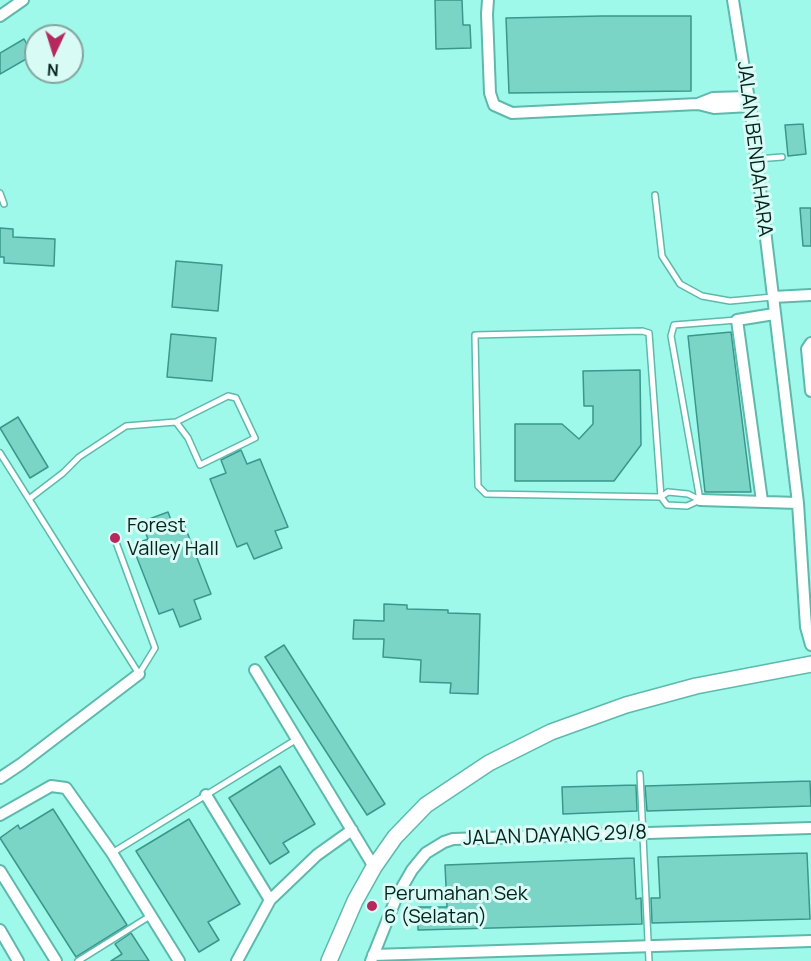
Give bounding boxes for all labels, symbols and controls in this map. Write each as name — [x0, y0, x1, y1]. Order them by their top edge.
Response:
north arrow — [24, 24, 84, 84]
text: N — [46, 59, 59, 81]
street label: JALAN BENDAHARA — [731, 60, 777, 238]
place label: Forest Valley Hall — [127, 514, 219, 561]
marker: Forest Valley Hall — [108, 531, 122, 545]
street label: JALAN DAYANG 29/8 — [463, 821, 647, 851]
place label: Perumahan Sek 6 (Selatan) — [384, 882, 528, 929]
marker: Perumahan Sek 6 (Selatan) — [365, 899, 379, 913]

